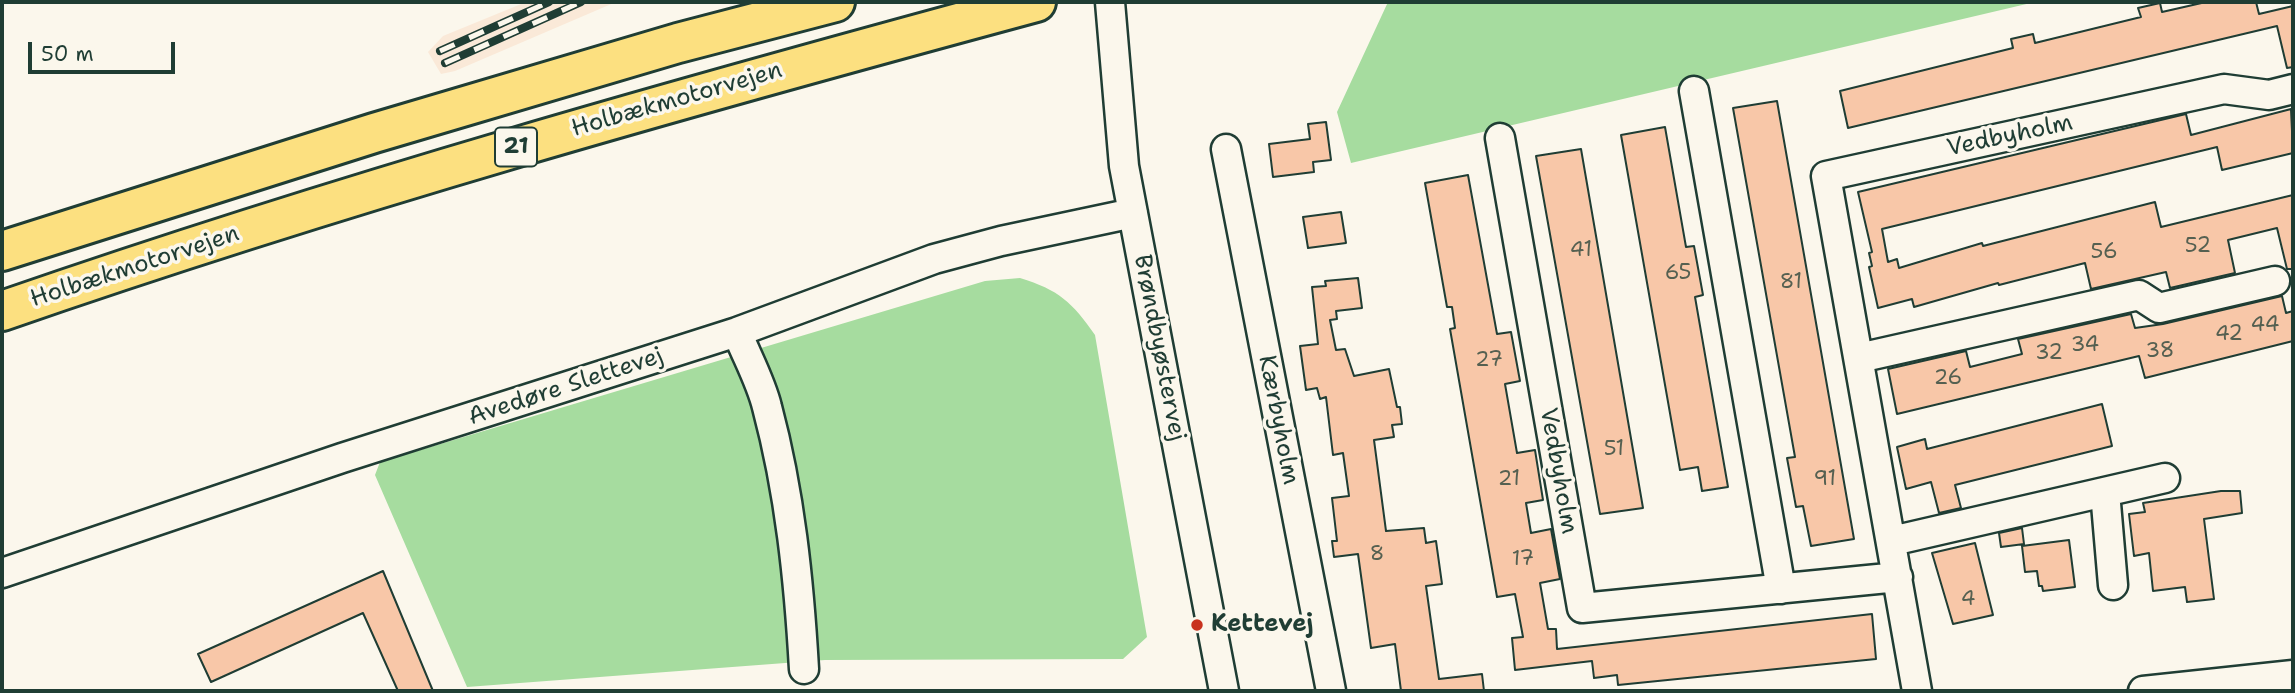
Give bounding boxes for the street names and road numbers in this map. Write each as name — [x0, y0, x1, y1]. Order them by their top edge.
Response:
street label: Holbækmotorvejen — [568, 56, 786, 144]
street label: Vedbyholm — [1945, 109, 2075, 163]
road number: 21 — [495, 128, 537, 166]
street label: Holbækmotorvejen — [27, 220, 243, 314]
street label: Brøndbyøstervej — [1127, 252, 1191, 444]
street label: Avedøre Slettevej — [465, 342, 667, 432]
street label: Kærbyholm — [1251, 353, 1305, 487]
street label: Vedbyholm — [1533, 406, 1583, 536]

